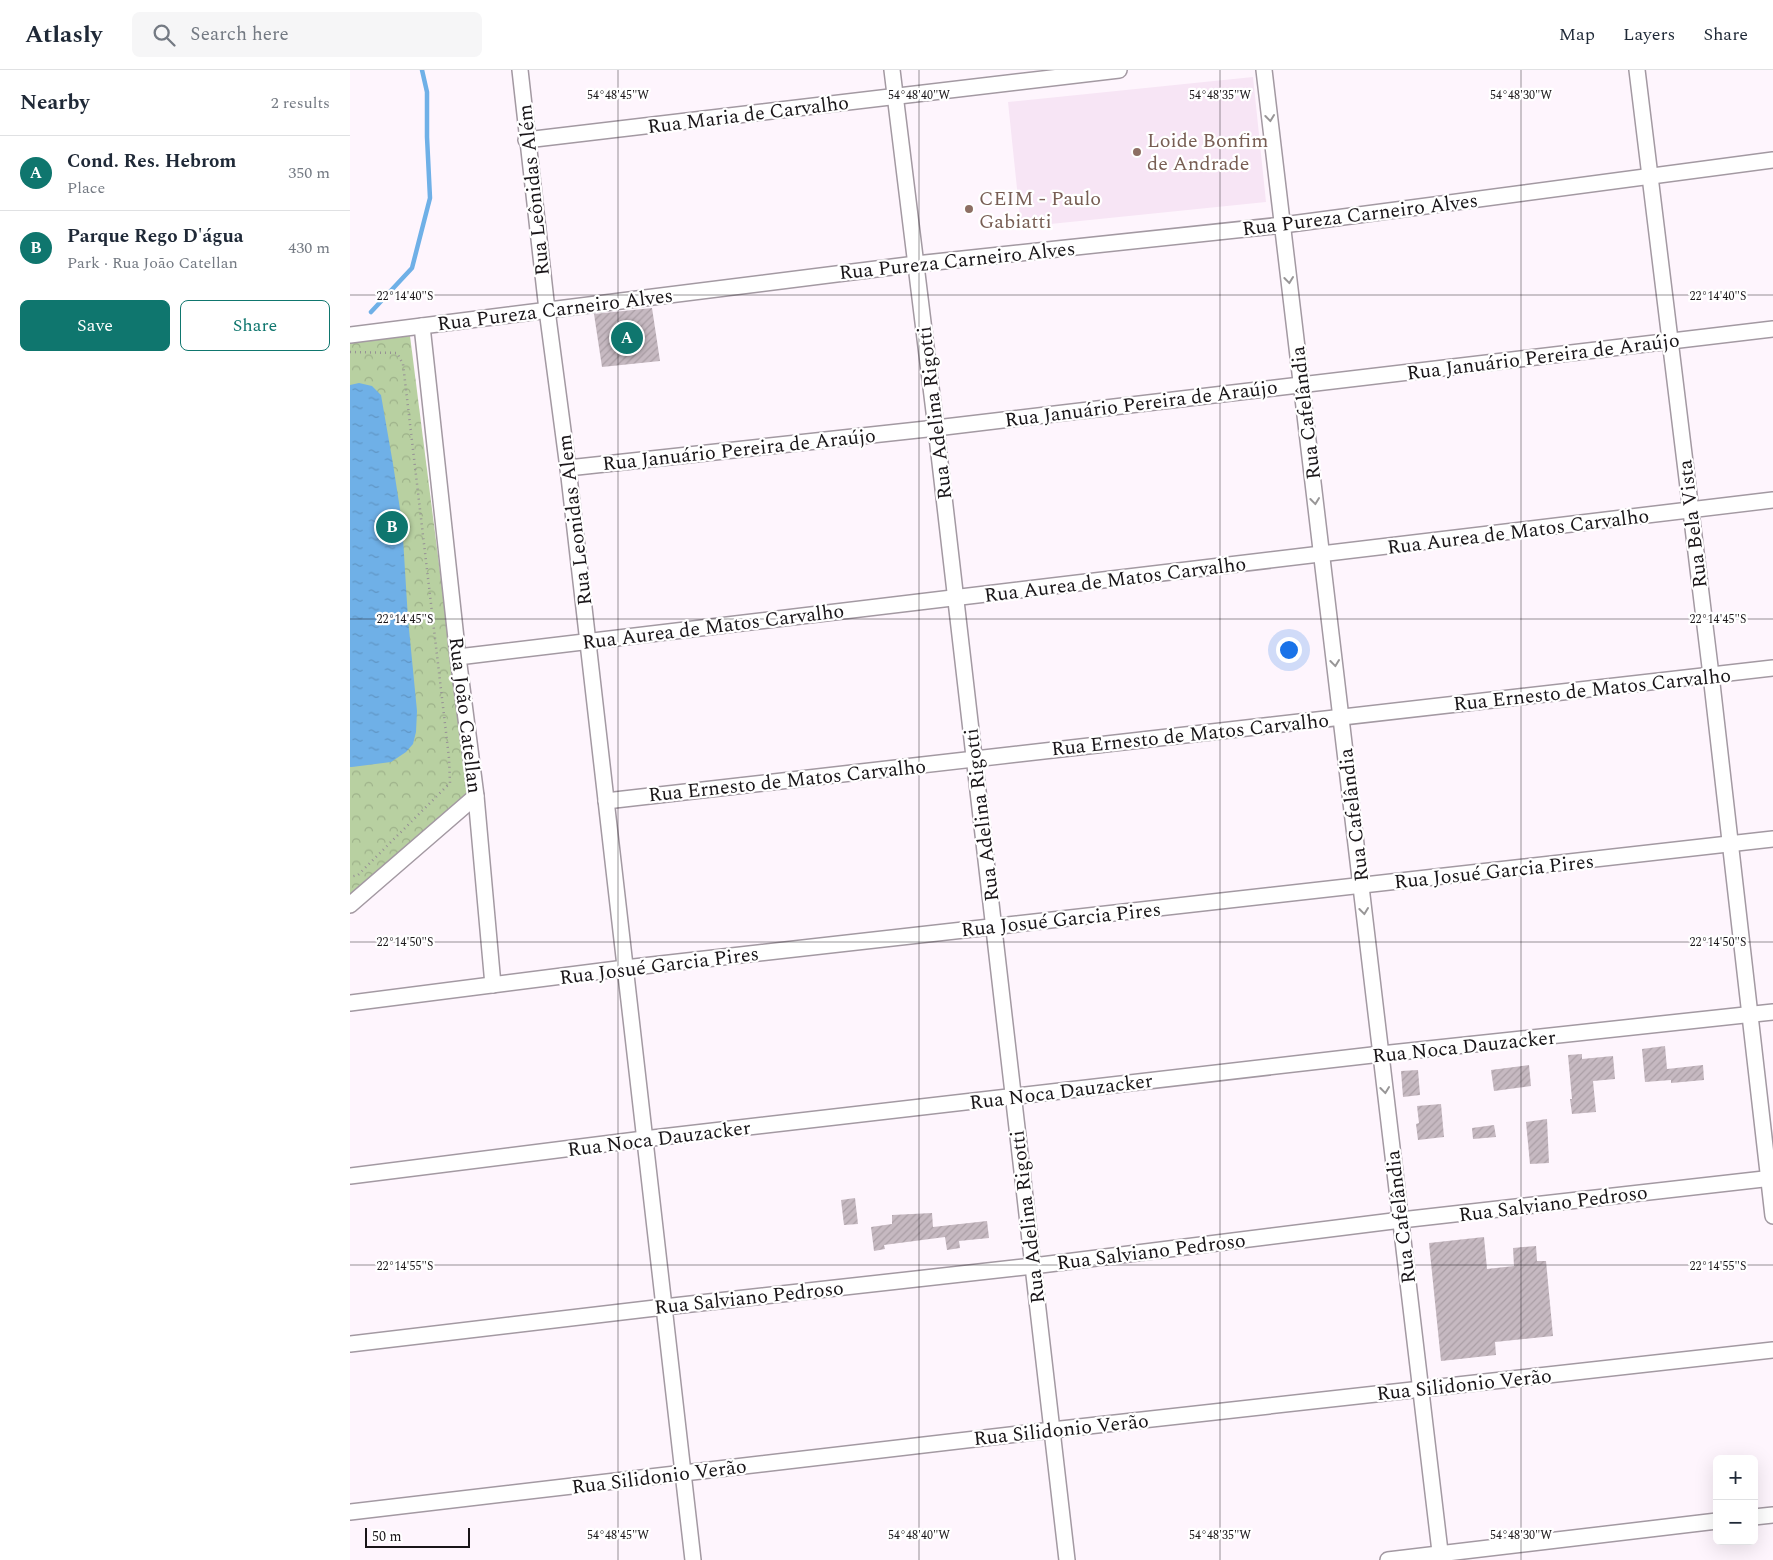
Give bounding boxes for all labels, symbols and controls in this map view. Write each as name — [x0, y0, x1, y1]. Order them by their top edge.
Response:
search box — [132, 12, 482, 57]
text: Atlasly — [25, 17, 102, 53]
text: Search here — [190, 20, 289, 49]
icon: search — [150, 21, 178, 49]
text: Map — [1559, 21, 1595, 48]
text: Layers — [1623, 21, 1675, 48]
text: Share — [1703, 21, 1748, 48]
text: 54°48'45"W — [587, 86, 649, 105]
text: 54°48'40"W — [888, 86, 950, 105]
text: 54°48'35"W — [1189, 86, 1251, 105]
text: 54°48'30"W — [1490, 86, 1552, 105]
text: Nearby — [20, 87, 90, 119]
street label: Rua Maria de Carvalho — [646, 88, 851, 142]
text: 2 results — [271, 91, 330, 115]
street label: Rua Leônidas Além — [510, 103, 558, 277]
one-way arrow — [1264, 115, 1275, 123]
place label: Loide Bonfim de Andrade — [1147, 126, 1269, 179]
marker: Loide Bonfim de Andrade — [1131, 146, 1143, 158]
text: Cond. Res. Hebrom — [67, 147, 236, 176]
text: A — [30, 161, 42, 185]
text: 350 m — [288, 161, 330, 185]
text: Place — [67, 176, 105, 200]
place label: CEIM - Paulo Gabiatti — [979, 184, 1101, 237]
street label: Rua Pureza Carneiro Alves — [1240, 186, 1480, 244]
marker: CEIM - Paulo Gabiatti — [963, 203, 975, 215]
text: Parque Rego D'água — [67, 222, 243, 251]
street label: Rua Pureza Carneiro Alves — [837, 234, 1077, 288]
text: B — [30, 236, 42, 260]
text: 430 m — [288, 236, 330, 260]
text: Park · Rua João Catellan — [67, 251, 238, 275]
one-way arrow — [1283, 276, 1294, 284]
street label: Rua Pureza Carneiro Alves — [435, 281, 675, 339]
text: 22°14'40"S — [377, 287, 433, 306]
text: 22°14'40"S — [1690, 287, 1746, 306]
button: Save — [20, 300, 170, 351]
button: Share — [180, 300, 330, 351]
pin: A — [611, 319, 643, 357]
street label: Rua Adelina Rigotti — [909, 324, 961, 501]
street label: Rua Januário Pereira de Araújo — [1405, 325, 1681, 389]
street label: Rua Cafelândia — [1283, 344, 1329, 481]
street label: Rua Januário Pereira de Araújo — [1003, 372, 1279, 436]
street label: Rua Januário Pereira de Araújo — [601, 421, 877, 479]
street label: Rua Leonidas Alem — [550, 433, 600, 607]
street label: Rua Bela Vista — [1670, 458, 1716, 590]
one-way arrow — [1309, 498, 1320, 506]
street label: Rua Aurea de Matos Carvalho — [1385, 501, 1651, 563]
pin: B — [376, 508, 408, 546]
street label: Rua Aurea de Matos Carvalho — [982, 549, 1248, 611]
street label: Rua Aurea de Matos Carvalho — [580, 596, 846, 658]
text: 22°14'45"S — [377, 610, 433, 629]
text: 22°14'45"S — [1690, 610, 1746, 629]
street label: Rua João Catellan — [441, 635, 489, 795]
your location — [1276, 637, 1302, 663]
one-way arrow — [1329, 659, 1340, 667]
street label: Rua Ernesto de Matos Carvalho — [1452, 660, 1732, 719]
street label: Rua Ernesto de Matos Carvalho — [1050, 705, 1330, 764]
street label: Rua Adelina Rigotti — [956, 726, 1008, 903]
street label: Rua Cafelândia — [1331, 746, 1377, 883]
street label: Rua Ernesto de Matos Carvalho — [647, 751, 927, 810]
street label: Rua Josué Garcia Pires — [1393, 847, 1596, 897]
street label: Rua Josué Garcia Pires — [960, 895, 1163, 945]
one-way arrow — [1358, 907, 1369, 915]
text: 22°14'50"S — [377, 933, 433, 952]
text: 22°14'50"S — [1690, 933, 1746, 952]
street label: Rua Josué Garcia Pires — [558, 939, 761, 993]
street label: Rua Noca Dauzacker — [1371, 1022, 1557, 1072]
street label: Rua Noca Dauzacker — [968, 1066, 1154, 1118]
one-way arrow — [1379, 1086, 1390, 1094]
street label: Rua Noca Dauzacker — [566, 1113, 752, 1165]
street label: Rua Adelina Rigotti — [1002, 1128, 1054, 1305]
street label: Rua Cafelândia — [1378, 1148, 1424, 1285]
street label: Rua Salviano Pedroso — [1457, 1178, 1649, 1230]
street label: Rua Salviano Pedroso — [1055, 1226, 1247, 1278]
text: 22°14'55"S — [377, 1257, 433, 1276]
text: 22°14'55"S — [1690, 1257, 1746, 1276]
street label: Rua Salviano Pedroso — [653, 1273, 845, 1323]
street label: Rua Silidonio Verão — [1375, 1361, 1553, 1409]
street label: Rua Silidonio Verão — [972, 1406, 1150, 1454]
street label: Rua Silidonio Verão — [570, 1451, 748, 1503]
map controls — [1713, 1455, 1758, 1545]
button: + — [1713, 1455, 1758, 1500]
button: − — [1713, 1500, 1758, 1545]
scale bar — [365, 1525, 470, 1548]
text: 50 m — [372, 1526, 402, 1547]
text: 54°48'45"W — [587, 1526, 649, 1545]
text: 54°48'40"W — [888, 1526, 950, 1545]
text: 54°48'35"W — [1189, 1526, 1251, 1545]
text: 54°48'30"W — [1490, 1526, 1552, 1545]

